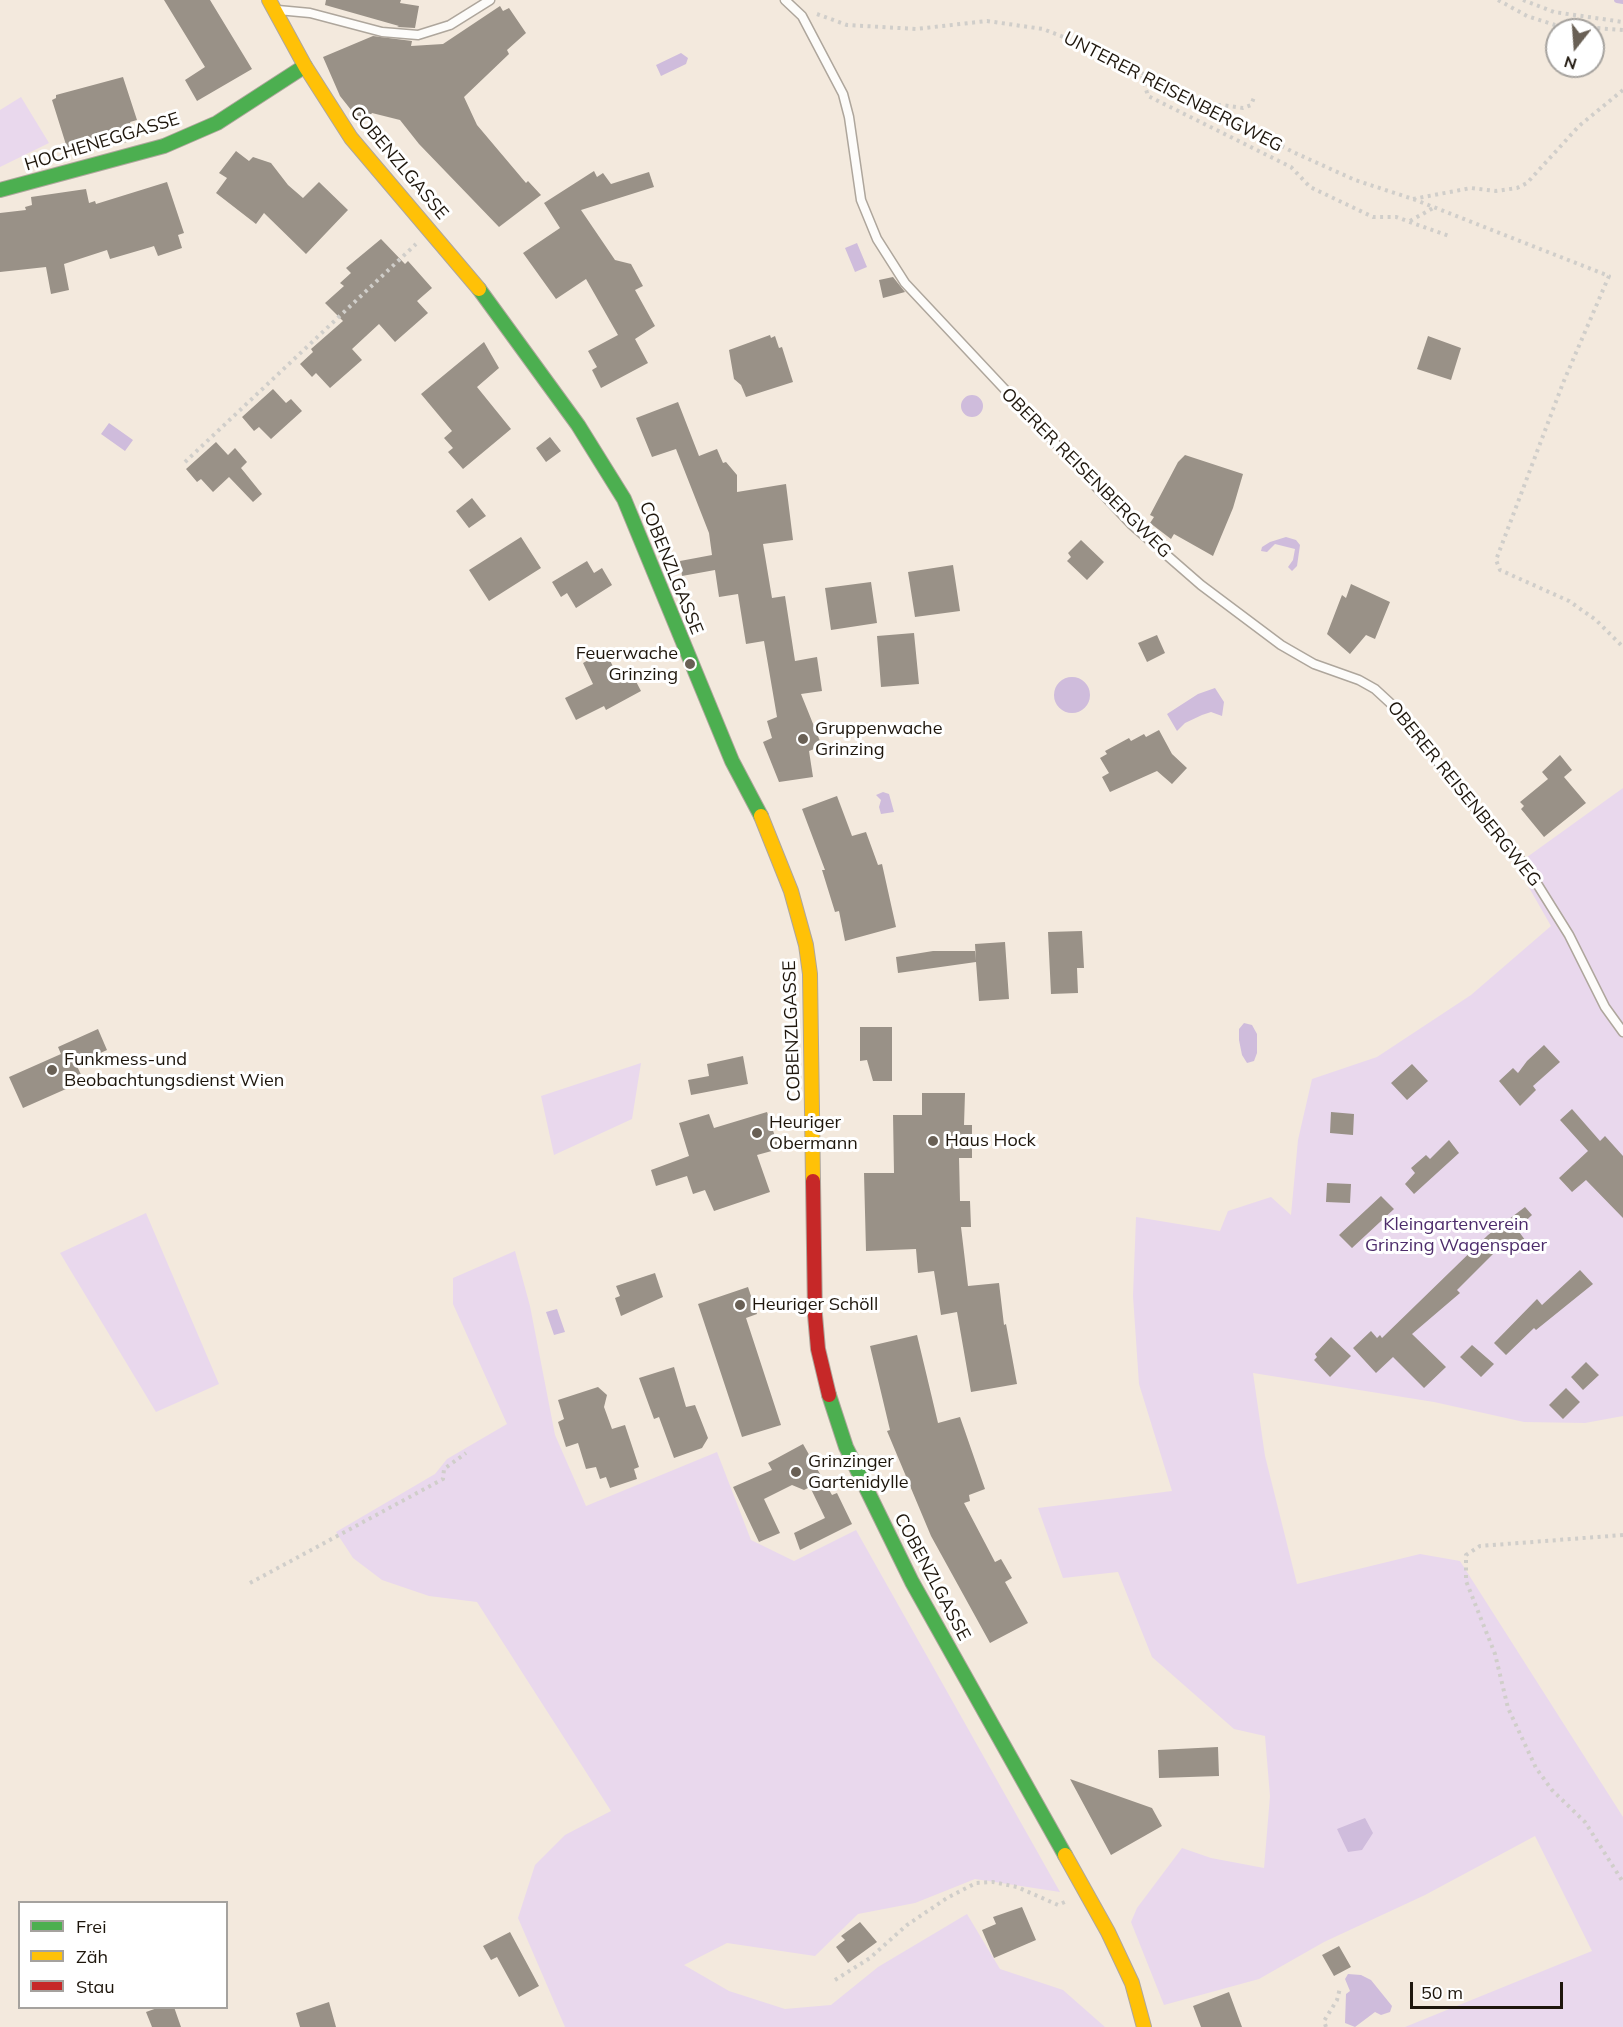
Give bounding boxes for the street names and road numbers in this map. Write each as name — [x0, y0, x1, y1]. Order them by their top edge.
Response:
street label: UNTERER REISENBERGWEG — [1060, 27, 1286, 157]
street label: COBENZLGASSE — [345, 102, 453, 224]
street label: HOCHENEGGASSE — [22, 108, 182, 176]
street label: OBERER REISENBERGWEG — [996, 383, 1176, 563]
street label: COBENZLGASSE — [635, 498, 707, 638]
street label: OBERER REISENBERGWEG — [1383, 697, 1545, 891]
street label: COBENZLGASSE — [779, 960, 805, 1102]
street label: COBENZLGASSE — [889, 1510, 975, 1644]

